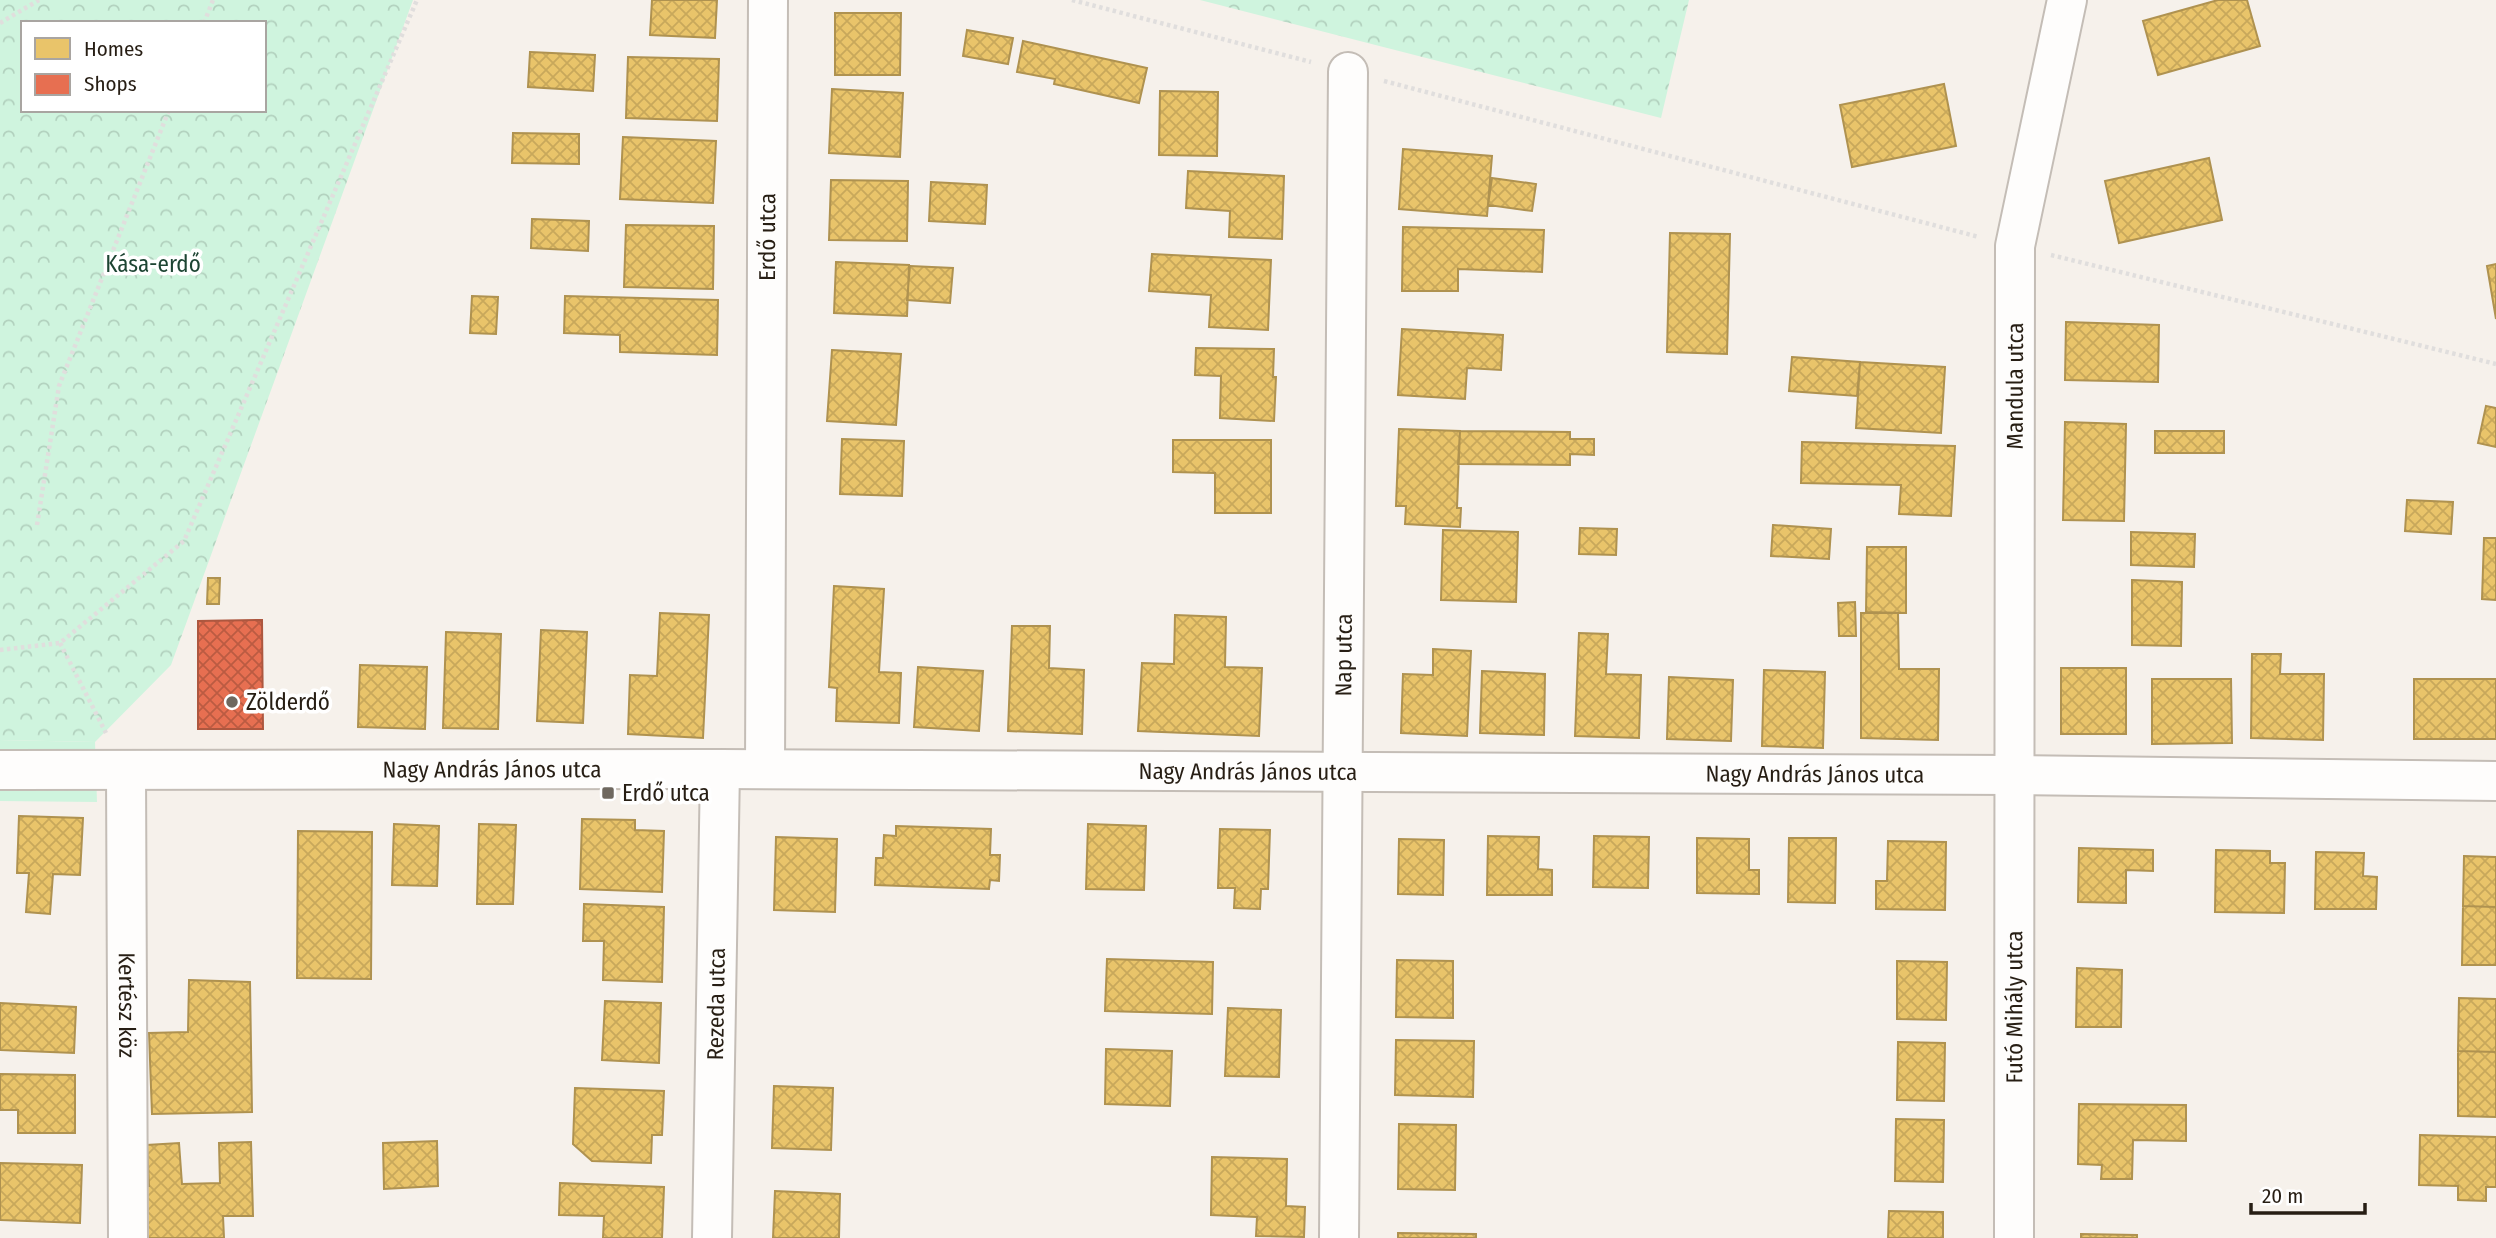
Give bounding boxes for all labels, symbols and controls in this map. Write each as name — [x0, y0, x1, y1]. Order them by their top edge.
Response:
legend — [21, 21, 266, 112]
text: Homes — [84, 36, 143, 62]
text: Shops — [84, 71, 137, 97]
street label: Erdő utca — [753, 193, 781, 281]
park label: Kása-erdő — [105, 250, 201, 278]
street label: Mandula utca — [2001, 323, 2029, 449]
street label: Nap utca — [1329, 613, 1358, 697]
place label: Zölderdő — [246, 688, 330, 716]
marker: Zölderdő — [224, 694, 240, 710]
street label: Nagy András János utca — [383, 755, 601, 783]
street label: Nagy András János utca — [1138, 757, 1358, 786]
street label: Nagy András János utca — [1705, 760, 1924, 789]
place label: Erdő utca — [622, 779, 710, 807]
marker: Erdő utca — [600, 785, 616, 801]
street label: Futó Mihály utca — [2000, 931, 2028, 1083]
street label: Rezeda utca — [701, 947, 731, 1061]
street label: Kertész köz — [113, 952, 141, 1058]
scale bar — [2251, 1172, 2365, 1216]
text: 20 m — [2262, 1183, 2303, 1209]

